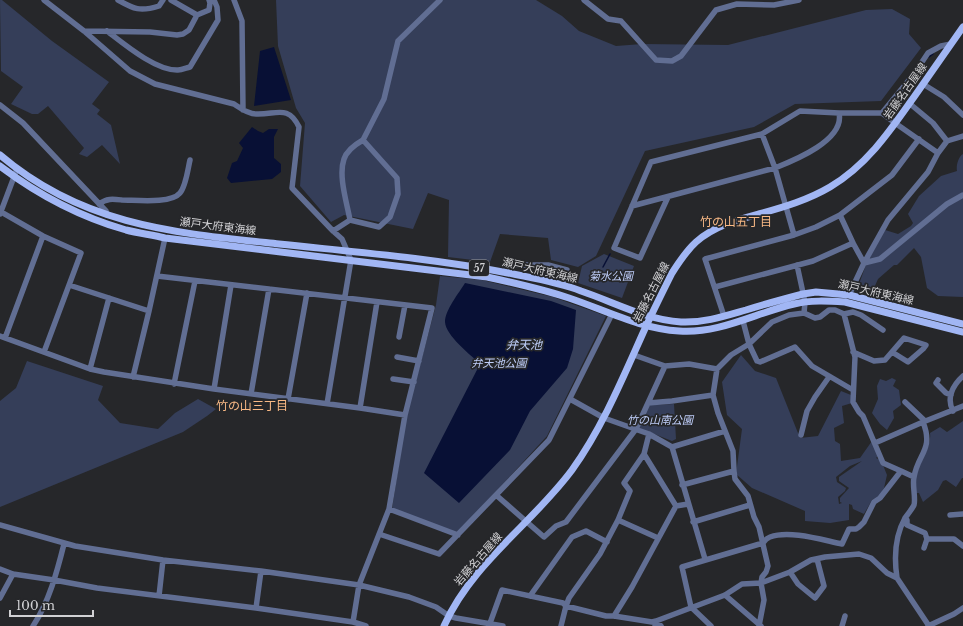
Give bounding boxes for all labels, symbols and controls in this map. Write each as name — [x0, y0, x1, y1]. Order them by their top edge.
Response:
street label: 岩藤名古屋線 — [880, 60, 930, 122]
street label: 瀬戸大府東海線 — [179, 214, 257, 238]
district label: 竹の山五丁目 — [700, 214, 772, 229]
street label: 瀬戸大府東海線 — [501, 255, 579, 285]
street label: 岩藤名古屋線 — [630, 259, 672, 325]
road number: 57 — [469, 260, 489, 276]
park label: 菊水公園 — [589, 269, 635, 283]
street label: 瀬戸大府東海線 — [837, 277, 915, 307]
water label: 弁天池 — [506, 337, 543, 352]
park label: 弁天池公園 — [472, 356, 528, 370]
district label: 竹の山三丁目 — [216, 398, 288, 413]
park label: 竹の山南公園 — [627, 413, 695, 427]
street label: 岩藤名古屋線 — [451, 530, 505, 588]
scale bar — [10, 592, 93, 618]
text: 100 m — [16, 598, 55, 613]

